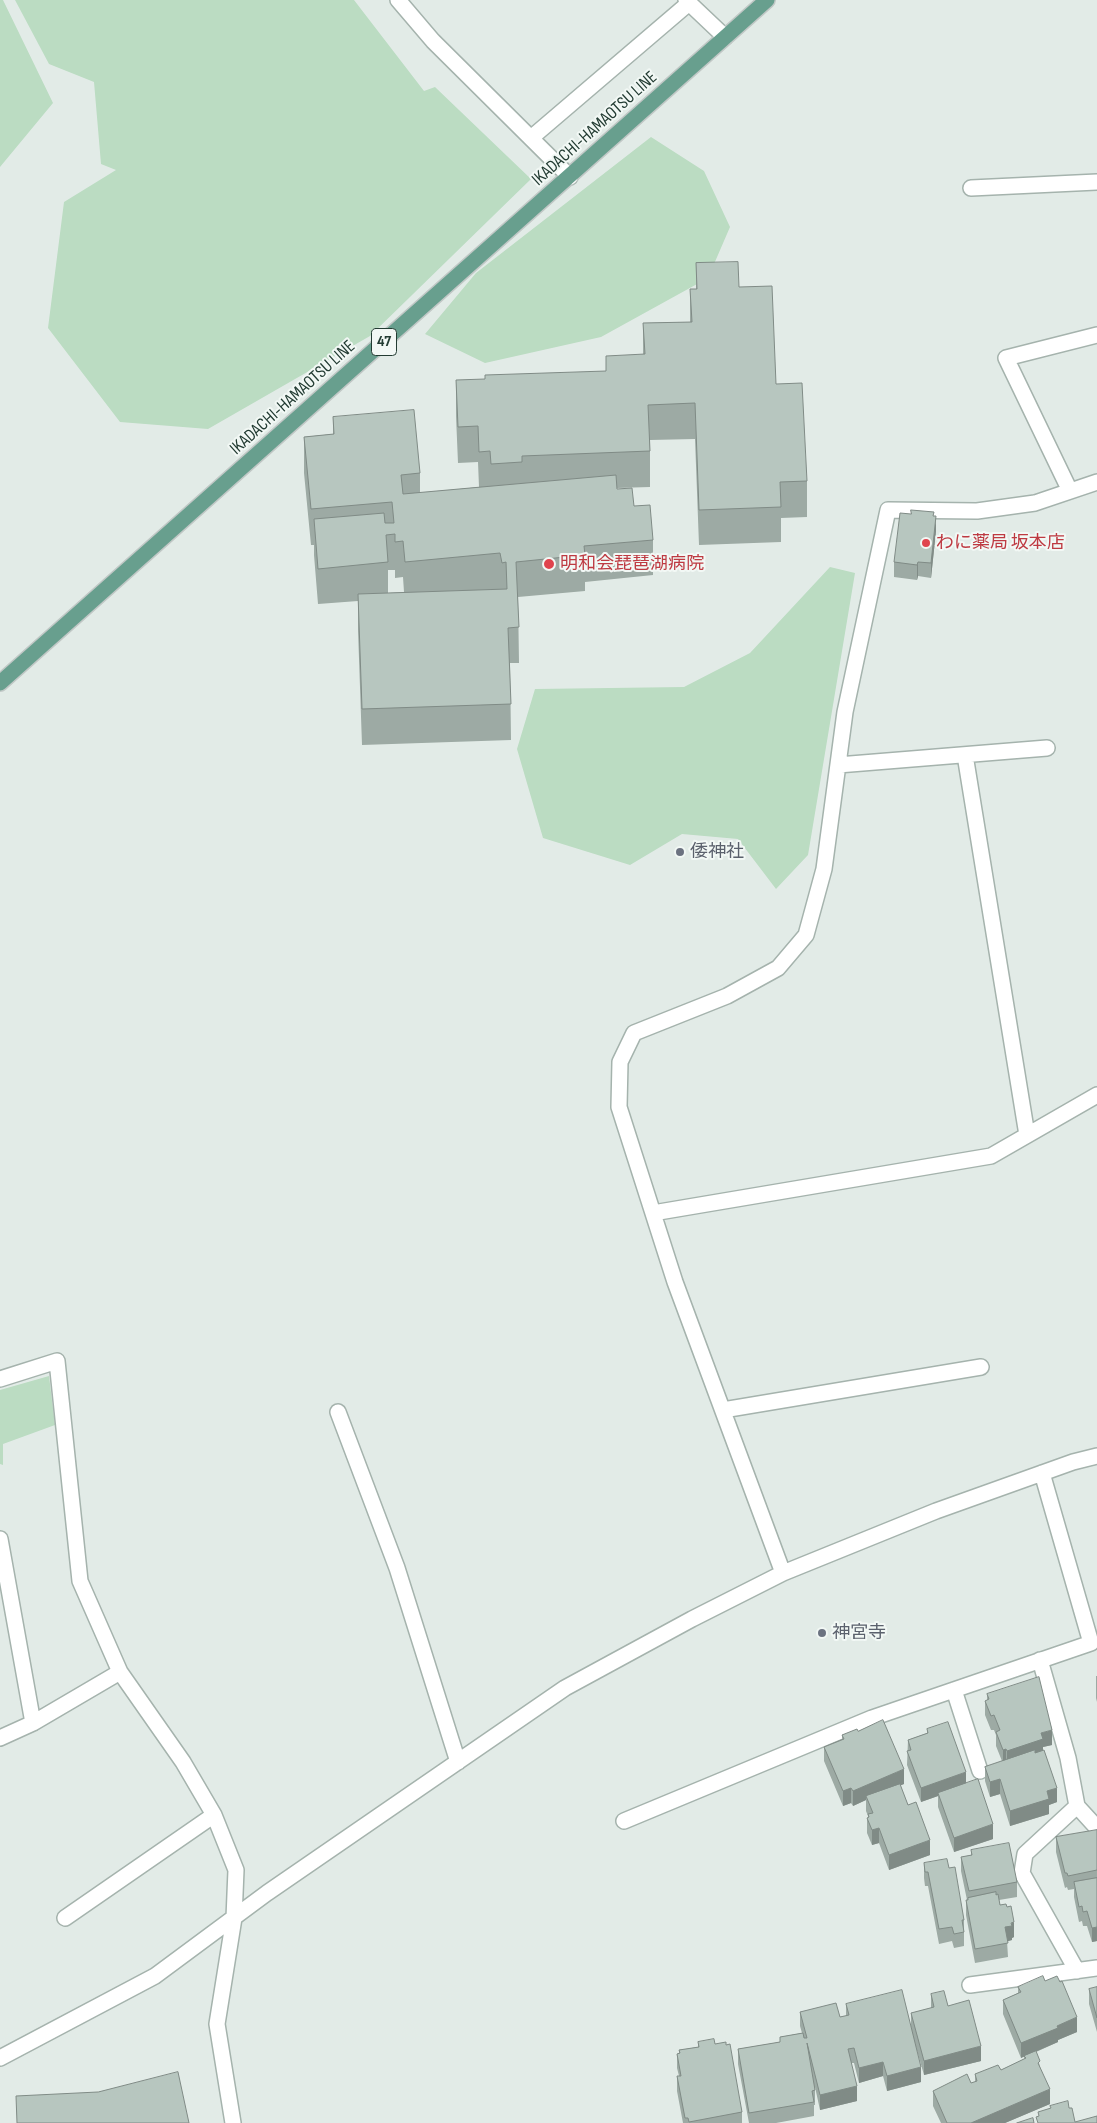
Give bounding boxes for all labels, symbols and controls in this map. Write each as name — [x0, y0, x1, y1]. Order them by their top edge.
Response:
street label: IKADACHI-HAMAOTSU LINE — [528, 67, 662, 191]
road number: 47 — [372, 328, 396, 356]
street label: IKADACHI-HAMAOTSU LINE — [226, 336, 360, 460]
place label: わに薬局 坂本店 — [936, 532, 1065, 554]
marker: わに薬局 坂本店 — [920, 537, 932, 549]
place label: 明和会琵琶湖病院 — [560, 553, 704, 575]
marker: 明和会琵琶湖病院 — [542, 557, 556, 571]
place label: 倭神社 — [690, 841, 744, 863]
marker: 倭神社 — [674, 846, 686, 858]
place label: 神宮寺 — [832, 1622, 886, 1644]
marker: 神宮寺 — [816, 1627, 828, 1639]

